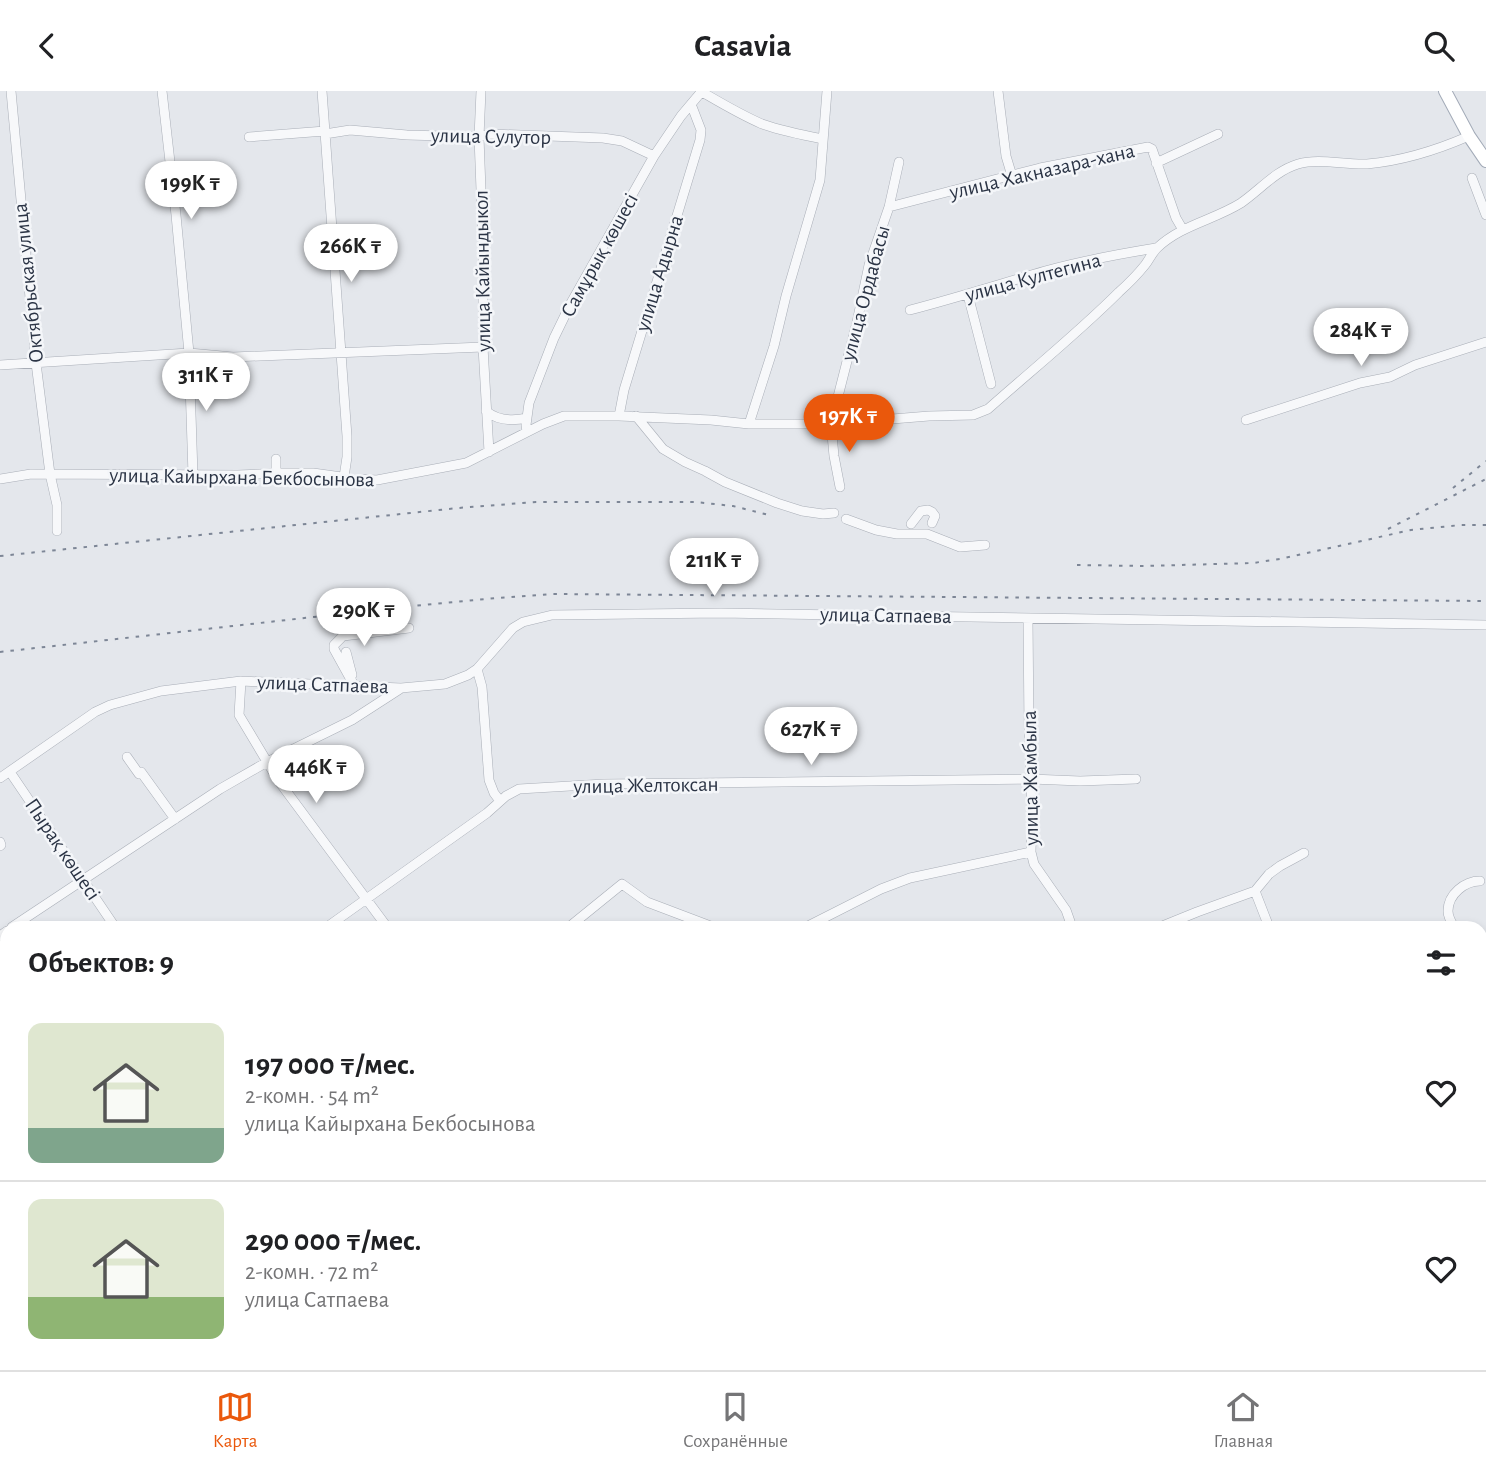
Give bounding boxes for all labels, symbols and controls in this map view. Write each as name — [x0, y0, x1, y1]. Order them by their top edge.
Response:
icon: back — [28, 27, 66, 65]
icon: search — [1420, 27, 1458, 65]
text: Casavia — [694, 30, 792, 62]
street label: улица Сулутор — [430, 125, 551, 148]
street label: улица Хакназара-хана — [947, 140, 1137, 203]
pin: 199K ₸ — [134, 162, 248, 221]
text: 199K ₸ — [161, 172, 221, 195]
street label: улица Кайындыкол — [471, 190, 494, 353]
street label: Самұрық көшесі — [557, 190, 642, 321]
street label: Октябрьская улица — [10, 202, 47, 364]
street label: улица Адырна — [632, 212, 687, 335]
street label: улица Ордабасы — [837, 223, 894, 364]
pin: 266K ₸ — [294, 225, 408, 284]
text: 266K ₸ — [320, 235, 382, 258]
street label: улица Култегина — [962, 249, 1104, 306]
pin: 284K ₸ — [1304, 309, 1418, 368]
text: 284K ₸ — [1329, 319, 1393, 342]
pin: 311K ₸ — [149, 353, 263, 413]
text: 311K ₸ — [178, 364, 234, 387]
pin: 197K ₸ — [792, 395, 906, 454]
text: 197K ₸ — [820, 405, 878, 428]
street label: улица Кайырхана Бекбосынова — [108, 465, 375, 490]
pin: 211K ₸ — [657, 539, 771, 598]
text: 211K ₸ — [686, 549, 742, 572]
pin: 290K ₸ — [307, 589, 421, 648]
text: 290K ₸ — [332, 599, 396, 622]
street label: улица Сатпаева — [819, 604, 952, 627]
street label: улица Сатпаева — [256, 672, 390, 697]
pin: 627K ₸ — [754, 707, 868, 767]
street label: улица Жамбыла — [1019, 710, 1042, 847]
text: 627K ₸ — [780, 718, 842, 741]
pin: 446K ₸ — [259, 745, 373, 805]
text: 446K ₸ — [284, 756, 348, 779]
street label: улица Желтоксан — [572, 774, 719, 797]
street label: Пырақ көшесі — [21, 795, 104, 904]
icon: filters — [1422, 944, 1460, 982]
text: Объектов: 9 — [28, 948, 174, 978]
text: 197 000 ₸/мес. — [245, 1050, 415, 1080]
icon: home — [84, 1051, 168, 1135]
icon: heart — [1422, 1074, 1460, 1112]
text: 2-комн. · 54 m² — [245, 1085, 379, 1108]
text: улица Кайырхана Бекбосынова — [245, 1113, 535, 1136]
text: 290 000 ₸/мес. — [245, 1226, 421, 1256]
icon: home — [84, 1227, 168, 1311]
icon: heart — [1422, 1250, 1460, 1288]
text: 2-комн. · 72 m² — [245, 1261, 378, 1284]
text: улица Сатпаева — [245, 1289, 389, 1312]
tab: Карта — [213, 1388, 257, 1453]
tab: Сохранённые — [683, 1388, 788, 1453]
tab: Главная — [1214, 1388, 1273, 1453]

